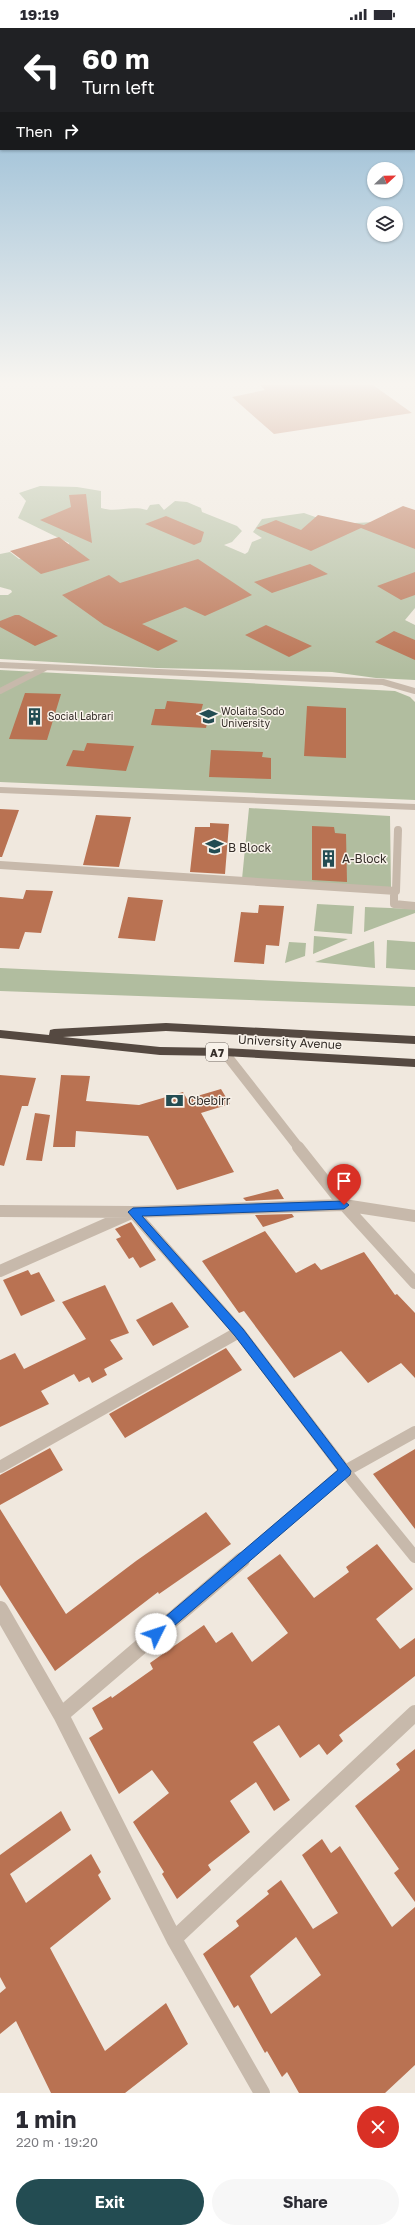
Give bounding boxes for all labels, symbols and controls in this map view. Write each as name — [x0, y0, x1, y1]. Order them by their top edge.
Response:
text: 19:19 — [20, 5, 59, 23]
text: 60 m — [82, 42, 149, 75]
icon: left — [16, 44, 68, 96]
text: Turn left — [82, 76, 155, 98]
icon: right — [60, 120, 82, 142]
text: Then — [16, 122, 52, 140]
north arrow — [367, 162, 403, 198]
map controls — [367, 162, 403, 242]
button: layers — [367, 206, 403, 242]
place label: Wolaita Sodo University — [221, 705, 284, 729]
building icon: Social Labrari — [25, 706, 45, 726]
school or university icon: Wolaita Sodo University — [198, 707, 218, 727]
place label: Social Labrari — [48, 710, 114, 722]
school or university icon: B Block — [205, 837, 225, 857]
place label: B Block — [228, 840, 272, 855]
building icon: A-Block — [319, 848, 339, 868]
place label: A-Block — [342, 851, 387, 866]
street label: University Avenue — [238, 1032, 342, 1052]
road number: A7 — [206, 1043, 228, 1061]
bank icon: Cbebirr — [165, 1090, 185, 1110]
place label: Cbebirr — [188, 1093, 231, 1108]
pin — [327, 1164, 361, 1205]
icon: arrive — [333, 1170, 355, 1192]
position arrow — [135, 1613, 177, 1655]
text: 1 min — [16, 2104, 76, 2133]
button: close — [357, 2106, 399, 2148]
text: 220 m · 19:20 — [16, 2134, 98, 2150]
button: Exit — [16, 2179, 204, 2225]
button: Share — [212, 2179, 399, 2225]

